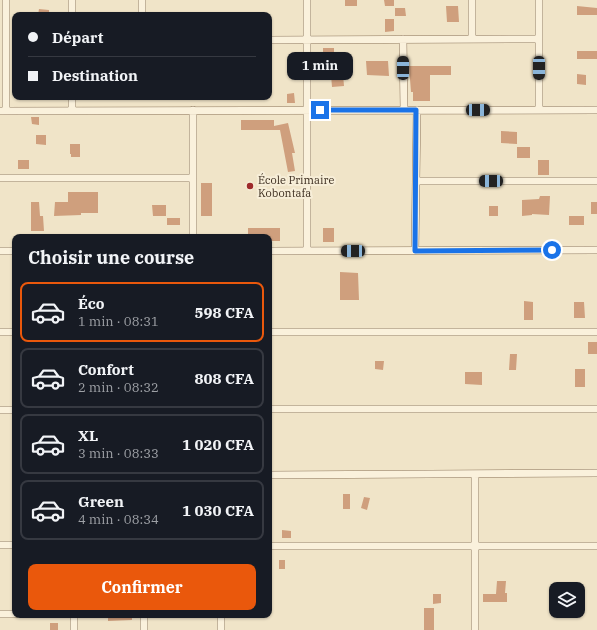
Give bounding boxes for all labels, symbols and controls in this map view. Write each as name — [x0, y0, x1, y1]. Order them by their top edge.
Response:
text: Départ — [52, 28, 103, 47]
callout: 1 min — [287, 52, 353, 80]
car — [397, 56, 409, 80]
car — [533, 56, 545, 80]
text: 1 min — [302, 57, 338, 74]
text: Destination — [52, 66, 138, 85]
route end — [311, 101, 329, 119]
car — [466, 104, 490, 116]
place label: École Primaire Kobontafa — [258, 173, 334, 200]
car — [479, 175, 503, 187]
marker: École Primaire Kobontafa — [245, 181, 255, 191]
route start — [543, 241, 561, 259]
car — [341, 245, 365, 257]
text: Choisir une course — [28, 246, 194, 269]
icon: car — [30, 294, 66, 330]
text: Éco — [78, 294, 104, 313]
text: 598 CFA — [194, 303, 254, 322]
text: 1 min · 08:31 — [78, 313, 159, 330]
icon: car — [30, 360, 66, 396]
text: Confort — [78, 360, 134, 379]
text: 808 CFA — [194, 369, 254, 388]
text: 2 min · 08:32 — [78, 379, 159, 396]
icon: car — [30, 426, 66, 462]
text: XL — [78, 426, 98, 445]
text: 1 020 CFA — [182, 435, 254, 454]
text: 3 min · 08:33 — [78, 445, 159, 462]
icon: car — [30, 492, 66, 528]
text: Green — [78, 492, 124, 511]
text: 1 030 CFA — [182, 501, 254, 520]
text: 4 min · 08:34 — [78, 511, 159, 528]
button: Confirmer — [28, 564, 256, 610]
map controls — [549, 582, 585, 618]
button: layers — [549, 582, 585, 618]

